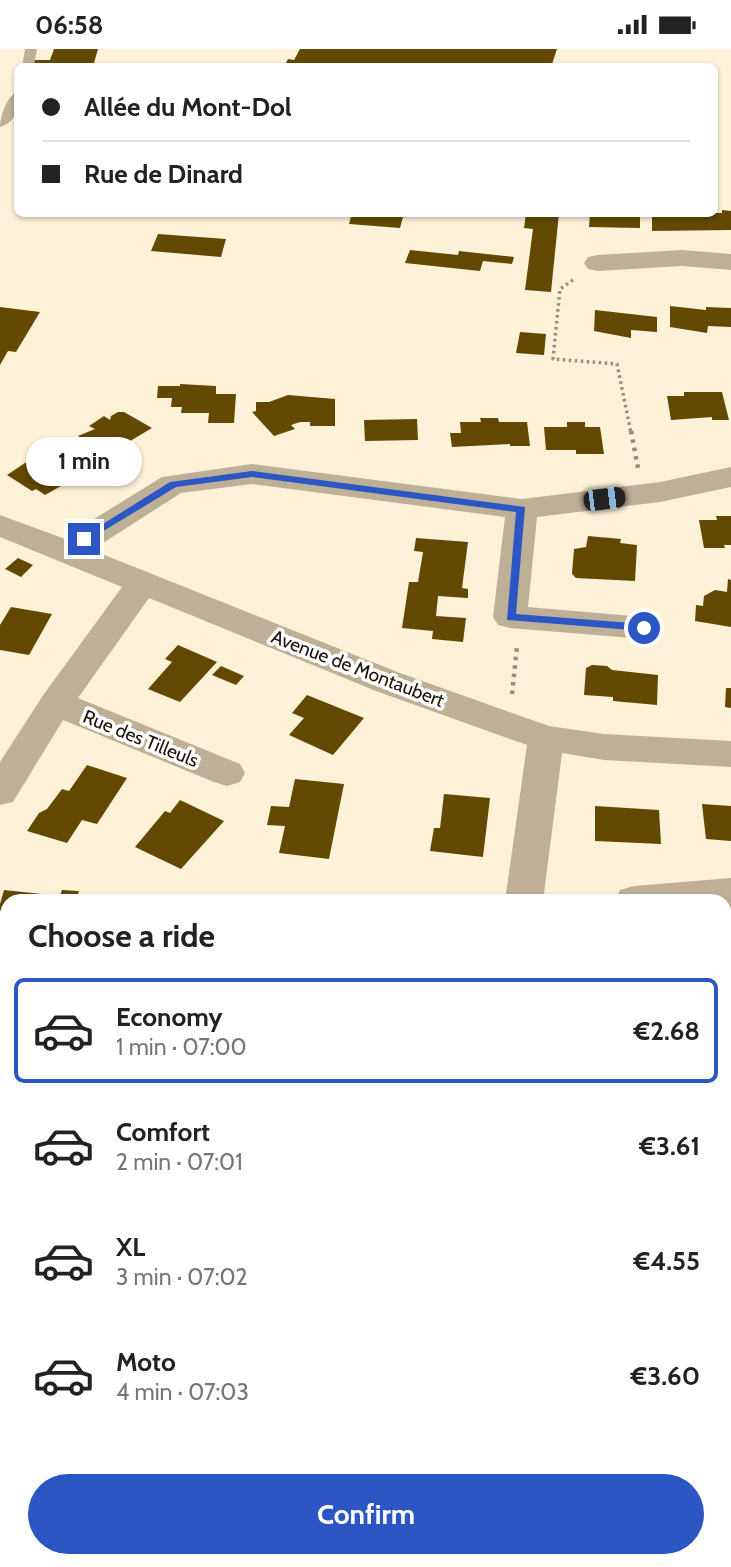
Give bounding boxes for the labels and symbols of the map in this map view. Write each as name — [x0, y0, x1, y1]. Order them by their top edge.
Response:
callout: 1 min — [26, 437, 142, 487]
car — [582, 486, 627, 512]
route end — [68, 523, 100, 555]
route start — [628, 612, 660, 644]
street label: Avenue de Montaubert — [268, 625, 448, 712]
street label: Rue des Tilleuls — [80, 705, 202, 772]

